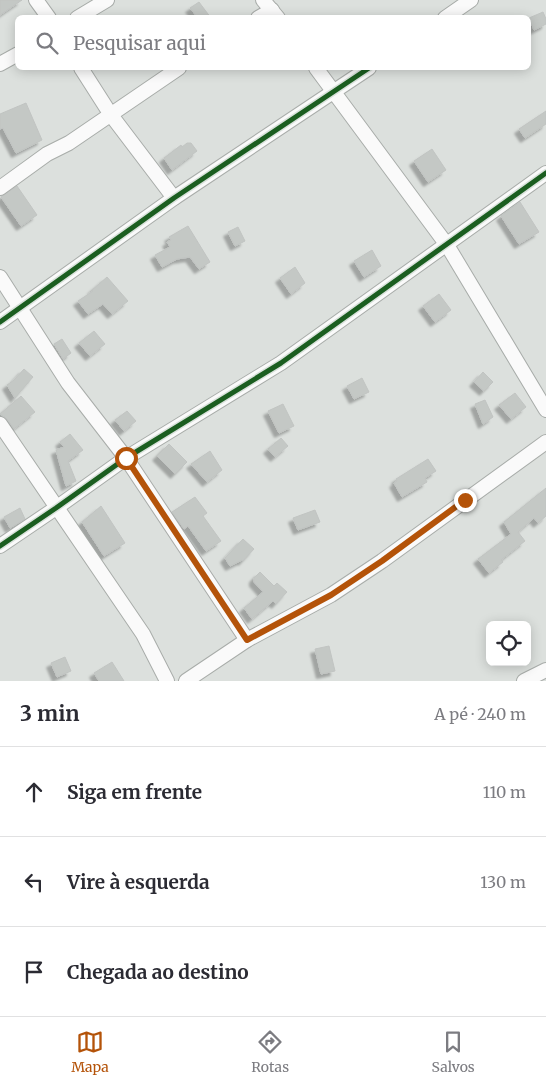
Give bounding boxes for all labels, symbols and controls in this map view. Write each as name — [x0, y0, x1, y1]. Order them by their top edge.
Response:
search box — [15, 15, 531, 70]
icon: search — [33, 29, 61, 57]
text: Pesquisar aqui — [73, 31, 206, 55]
route start — [115, 447, 138, 470]
route end — [454, 489, 477, 512]
map controls — [486, 621, 531, 666]
button: locate — [486, 621, 531, 666]
text: 3 min — [20, 700, 79, 727]
text: A pé · 240 m — [434, 704, 526, 724]
icon: ahead — [20, 778, 48, 806]
text: Siga em frente — [67, 780, 202, 804]
text: 110 m — [483, 782, 526, 802]
icon: left — [20, 868, 48, 896]
text: Vire à esquerda — [67, 870, 210, 894]
text: 130 m — [480, 872, 526, 892]
icon: arrive — [20, 958, 48, 986]
text: Chegada ao destino — [67, 960, 249, 984]
tab: Mapa — [71, 1028, 109, 1076]
tab: Rotas — [251, 1028, 289, 1076]
tab: Salvos — [432, 1028, 475, 1076]

